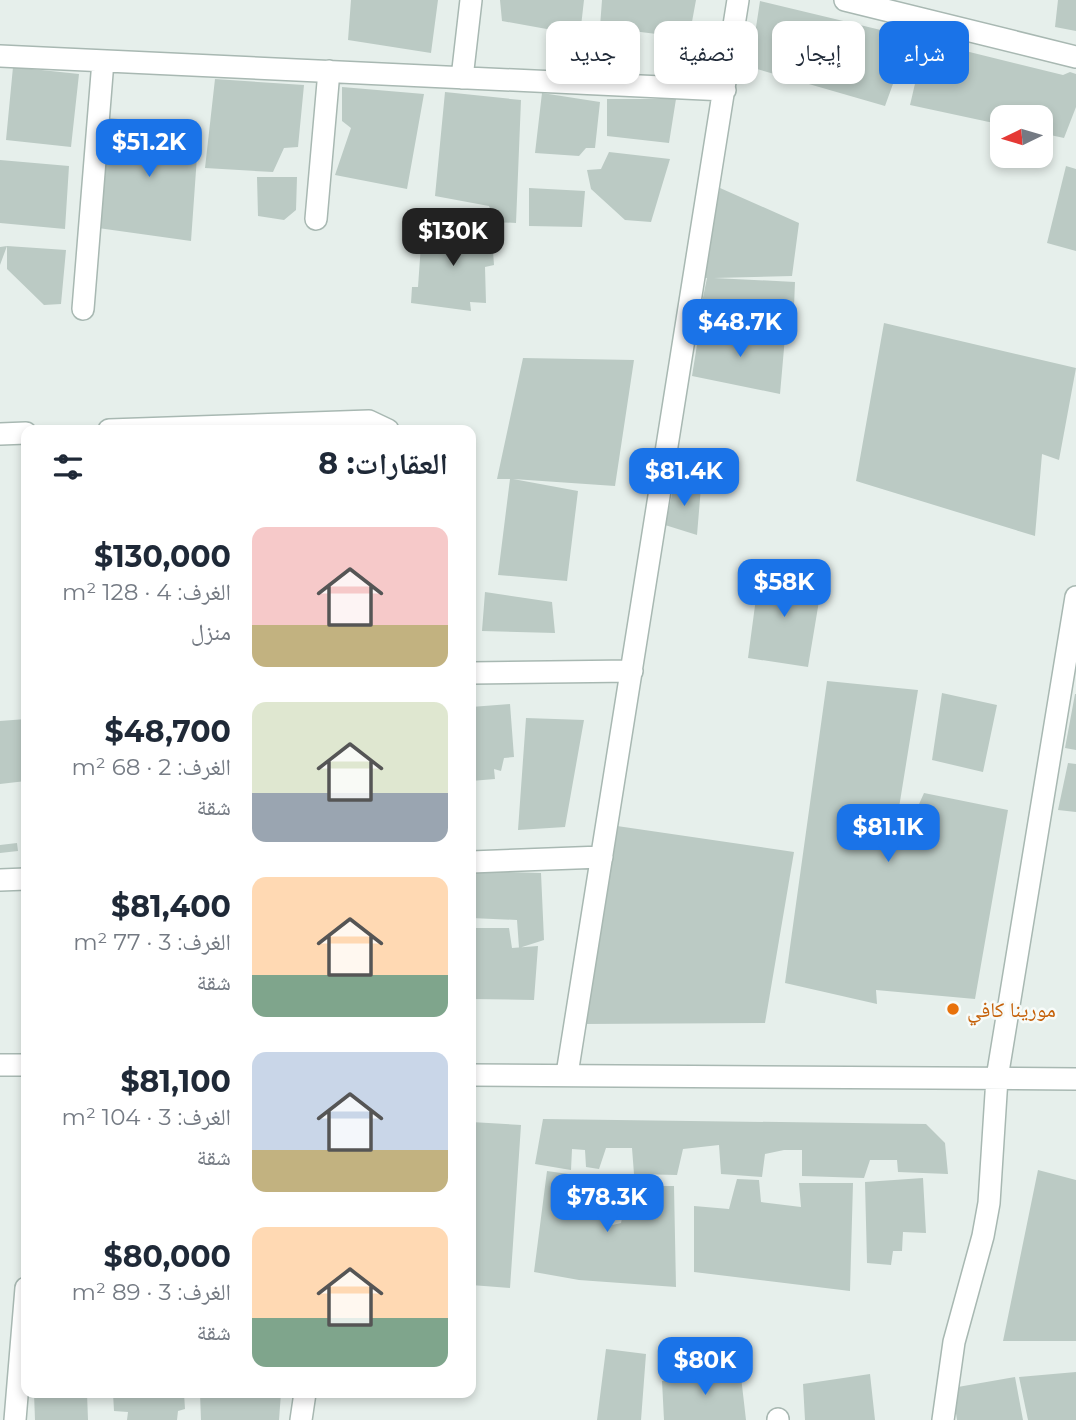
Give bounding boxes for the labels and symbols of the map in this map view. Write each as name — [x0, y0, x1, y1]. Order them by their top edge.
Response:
north arrow — [990, 105, 1054, 168]
pin: $51.2K — [92, 120, 206, 179]
pin: $130K — [404, 208, 502, 268]
pin: $48.7K — [683, 300, 797, 359]
pin: $81.4K — [627, 448, 741, 508]
pin: $58K — [743, 560, 825, 619]
pin: $81.1K — [831, 804, 945, 864]
place label: مورينا كافي — [967, 997, 1056, 1026]
marker: مورينا كافي — [945, 1001, 961, 1017]
pin: $78.3K — [550, 1174, 664, 1234]
pin: $80K — [664, 1338, 746, 1397]

